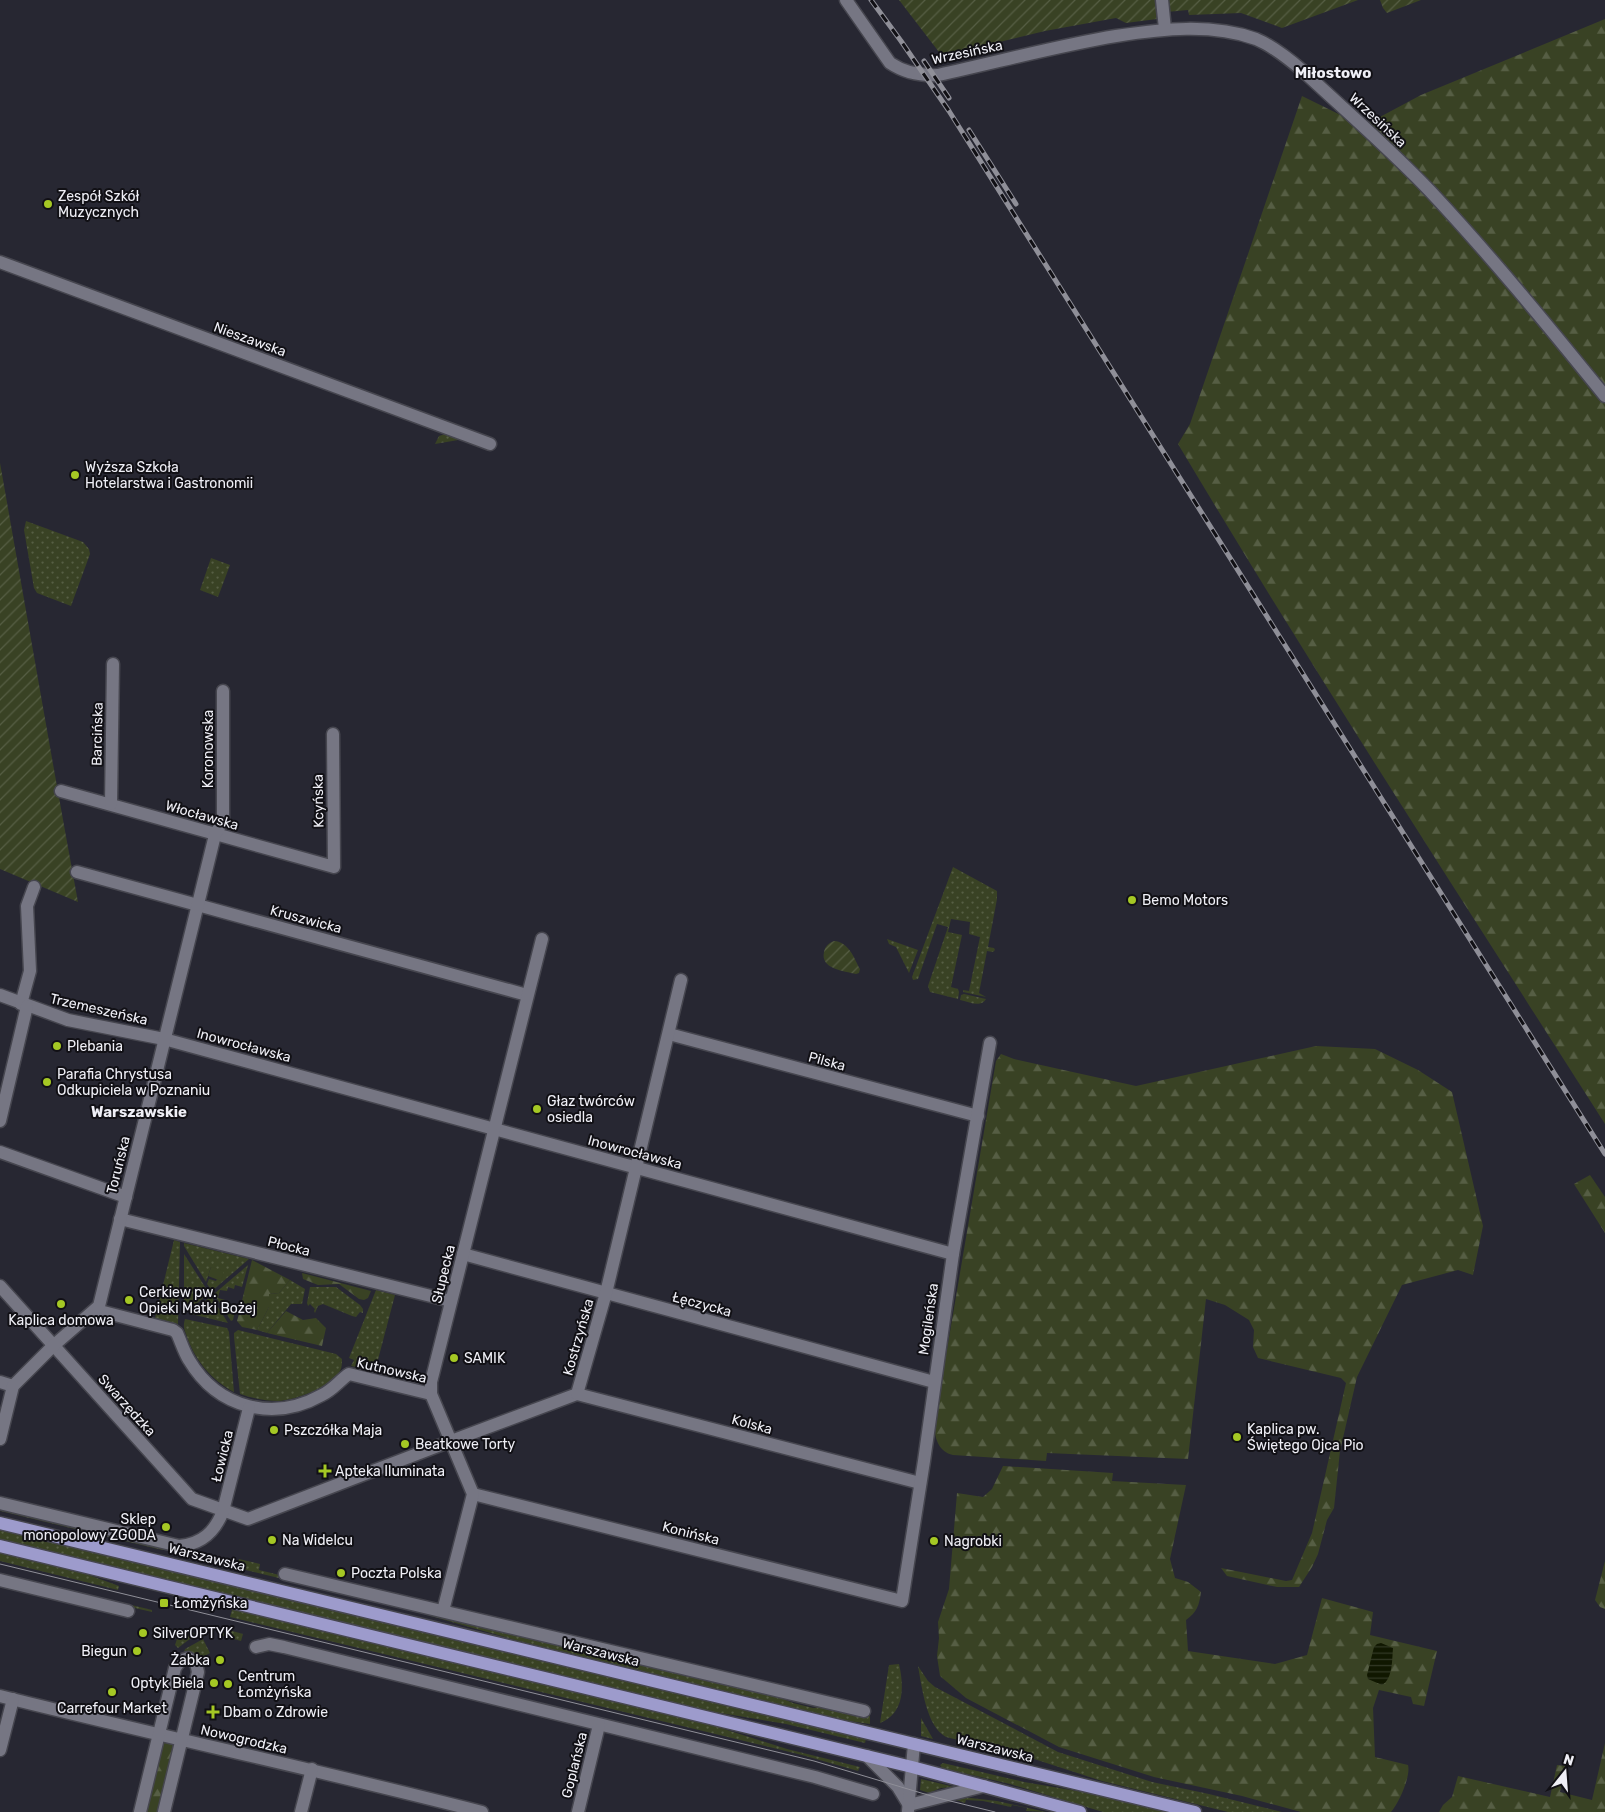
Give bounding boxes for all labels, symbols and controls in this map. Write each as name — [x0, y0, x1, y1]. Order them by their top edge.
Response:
street label: Wrzesińska — [930, 37, 1004, 68]
district label: Miłostowo — [1295, 64, 1371, 82]
street label: Wrzesińska — [1345, 90, 1410, 151]
place label: Zespół Szkół Muzycznych — [58, 188, 140, 221]
marker: Zespół Szkół Muzycznych — [42, 198, 54, 210]
street label: Nieszawska — [211, 318, 288, 360]
place label: Wyższa Szkoła Hotelarstwa i Gastronomii — [85, 459, 253, 492]
marker: Wyższa Szkoła Hotelarstwa i Gastronomii — [69, 469, 81, 481]
street label: Barcińska — [88, 702, 107, 766]
street label: Koronowska — [200, 710, 217, 788]
street label: Kcyńska — [310, 774, 327, 828]
street label: Włocławska — [163, 797, 240, 834]
place label: Bemo Motors — [1142, 892, 1228, 909]
marker: Bemo Motors — [1126, 894, 1138, 906]
street label: Kruszwicka — [268, 902, 344, 937]
street label: Trzemeszeńska — [48, 990, 149, 1029]
street label: Inowrocławska — [195, 1025, 293, 1066]
place label: Plebania — [67, 1038, 123, 1055]
marker: Plebania — [51, 1040, 63, 1052]
street label: Pilska — [806, 1048, 847, 1075]
place label: Parafia Chrystusa Odkupiciela w Poznaniu — [57, 1066, 210, 1099]
marker: Parafia Chrystusa Odkupiciela w Poznaniu — [41, 1076, 53, 1088]
place label: Głaz twórców osiedla — [547, 1093, 635, 1126]
district label: Warszawskie — [91, 1103, 187, 1121]
marker: Głaz twórców osiedla — [531, 1103, 543, 1115]
street label: Inowrocławska — [586, 1132, 684, 1173]
street label: Toruńska — [103, 1134, 134, 1196]
street label: Płocka — [266, 1233, 312, 1260]
street label: Słupecka — [428, 1243, 459, 1305]
street label: Mogileńska — [915, 1282, 942, 1356]
place label: Cerkiew pw. Opieki Matki Bożej — [139, 1284, 256, 1317]
street label: Łęczycka — [670, 1288, 733, 1321]
marker: Cerkiew pw. Opieki Matki Bożej — [123, 1294, 135, 1306]
street label: Kostrzyńska — [559, 1297, 598, 1378]
marker: Kaplica domowa — [55, 1298, 67, 1310]
place label: Kaplica domowa — [8, 1312, 114, 1329]
place label: SAMIK — [464, 1350, 506, 1367]
marker: SAMIK — [448, 1352, 460, 1364]
street label: Kutnowska — [355, 1354, 429, 1387]
street label: Swarzędzka — [94, 1371, 159, 1440]
street label: Kolska — [730, 1411, 774, 1438]
place label: Kaplica pw. Świętego Ojca Pio — [1247, 1421, 1364, 1454]
place label: Pszczółka Maja — [284, 1422, 382, 1439]
marker: Pszczółka Maja — [268, 1424, 280, 1436]
street label: Łowicka — [208, 1428, 237, 1484]
marker: Kaplica pw. Świętego Ojca Pio — [1231, 1431, 1243, 1443]
place label: Beatkowe Torty — [415, 1436, 516, 1453]
marker: Beatkowe Torty — [399, 1438, 411, 1450]
place label: Apteka Iluminata — [335, 1463, 445, 1480]
marker: Apteka Iluminata — [319, 1465, 331, 1477]
place label: Sklep monopolowy ZGODA — [23, 1511, 157, 1544]
street label: Konińska — [661, 1518, 721, 1549]
marker: Sklep monopolowy ZGODA — [160, 1521, 172, 1533]
place label: Na Widelcu — [282, 1532, 353, 1549]
place label: Nagrobki — [944, 1533, 1002, 1550]
marker: Na Widelcu — [266, 1534, 278, 1546]
marker: Nagrobki — [928, 1535, 940, 1547]
street label: Warszawska — [167, 1540, 247, 1575]
place label: Poczta Polska — [351, 1565, 442, 1582]
marker: Poczta Polska — [335, 1567, 347, 1579]
place label: Łomżyńska — [174, 1595, 248, 1612]
marker: Łomżyńska — [158, 1597, 170, 1609]
place label: SilverOPTYK — [153, 1625, 234, 1642]
marker: SilverOPTYK — [137, 1627, 149, 1639]
street label: Warszawska — [561, 1635, 641, 1670]
place label: Biegun — [81, 1643, 127, 1660]
marker: Biegun — [131, 1645, 143, 1657]
place label: Żabka — [171, 1652, 210, 1669]
marker: Żabka — [214, 1654, 226, 1666]
place label: Centrum Łomżyńska — [238, 1668, 312, 1701]
place label: Optyk Biela — [131, 1675, 204, 1692]
marker: Optyk Biela — [208, 1677, 220, 1689]
marker: Centrum Łomżyńska — [222, 1678, 234, 1690]
marker: Carrefour Market — [106, 1686, 118, 1698]
place label: Carrefour Market — [57, 1700, 167, 1717]
place label: Dbam o Zdrowie — [223, 1704, 328, 1721]
marker: Dbam o Zdrowie — [207, 1706, 219, 1718]
street label: Nowogrodzka — [199, 1721, 289, 1758]
street label: Goplańska — [558, 1730, 591, 1800]
street label: Warszawska — [955, 1731, 1035, 1766]
north arrow — [1540, 1747, 1590, 1797]
text: N — [1561, 1750, 1576, 1770]

